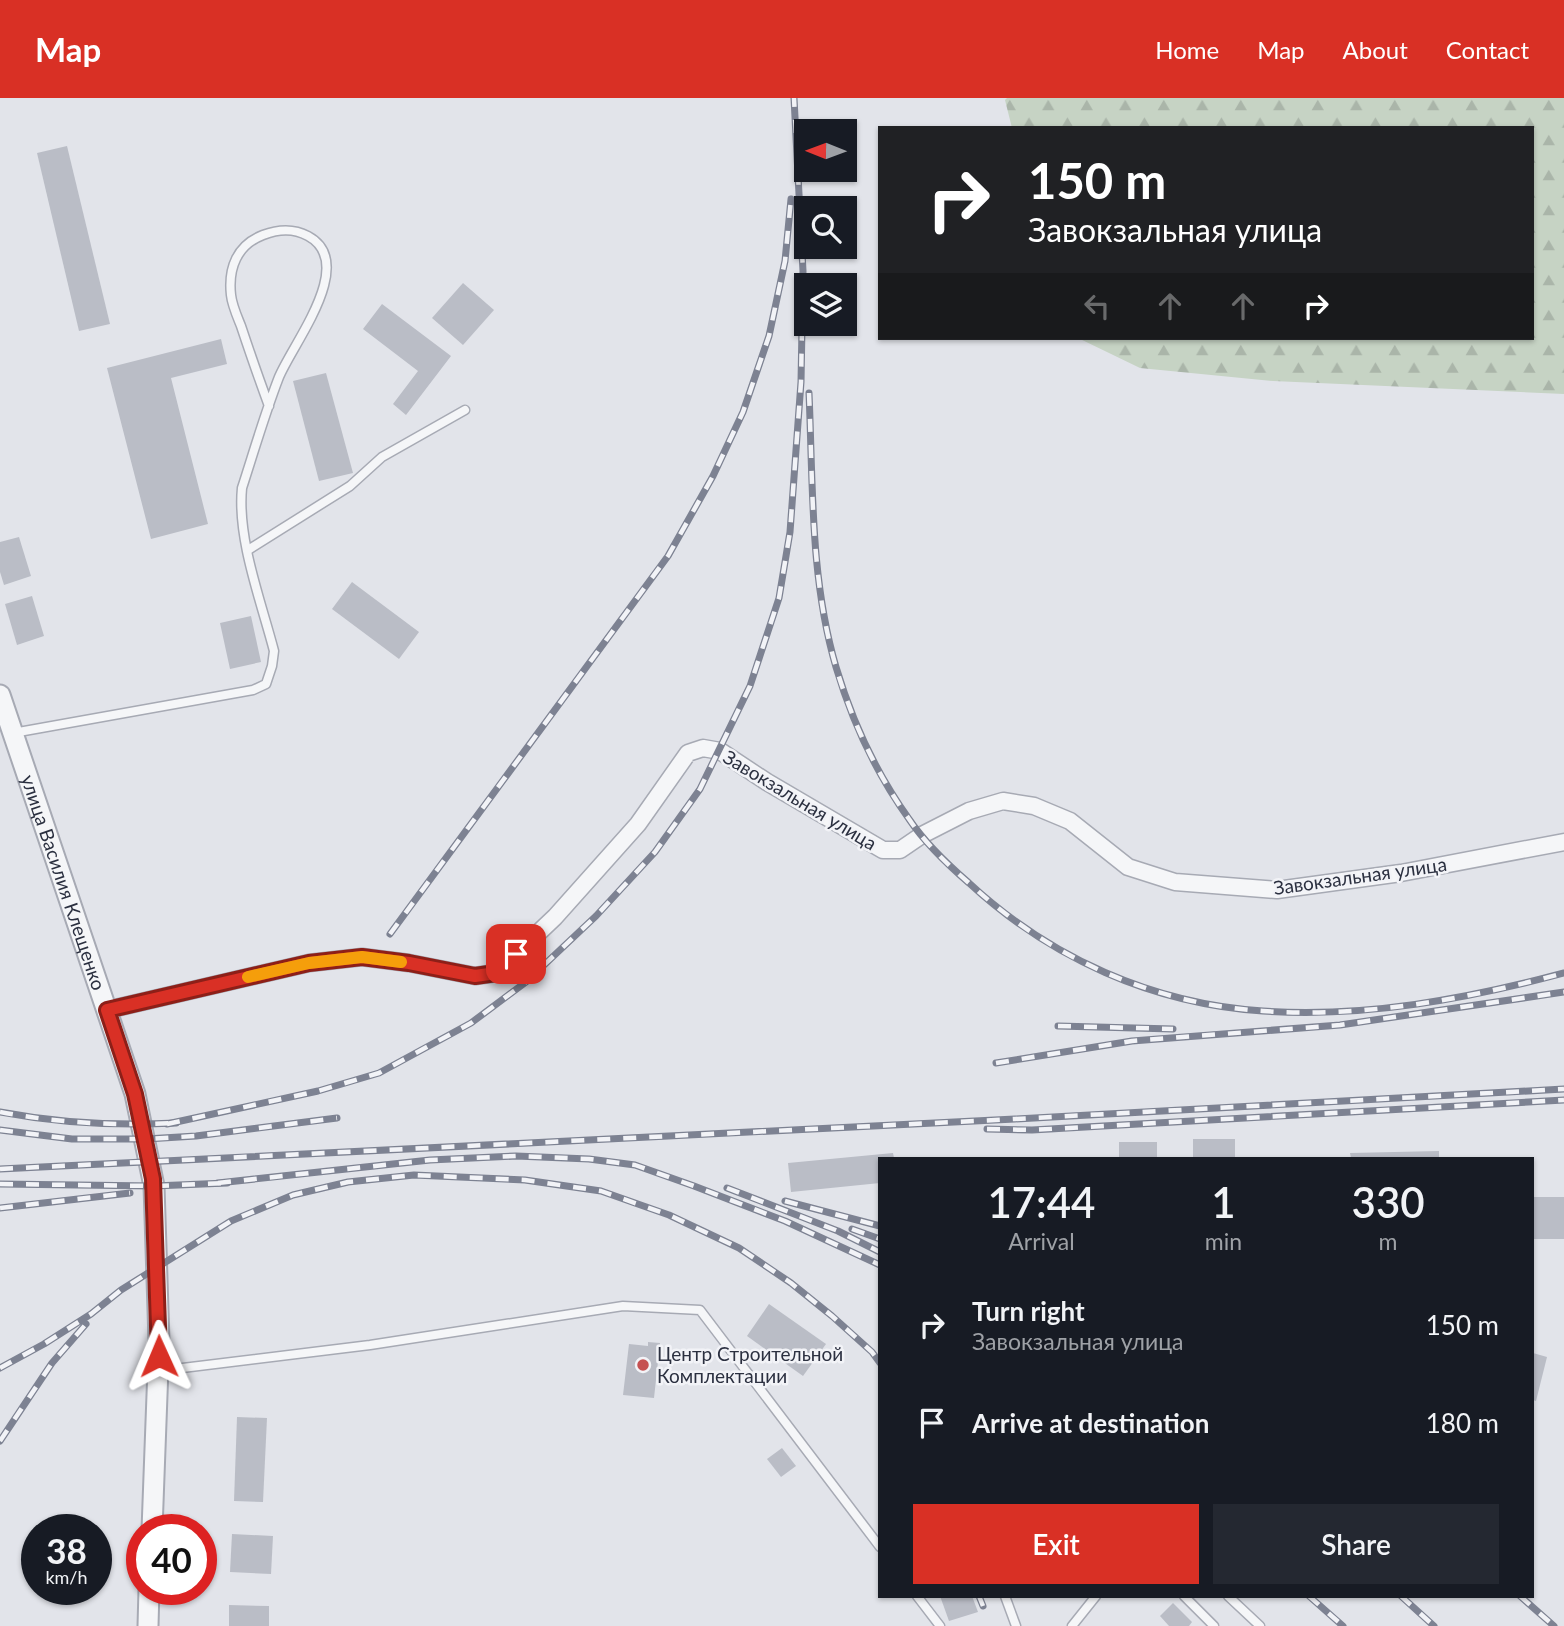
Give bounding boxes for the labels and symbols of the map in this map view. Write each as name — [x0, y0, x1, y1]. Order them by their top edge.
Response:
north arrow — [794, 119, 858, 182]
street label: Завокзальная улица — [719, 745, 881, 854]
street label: улица Василия Клещенко — [17, 772, 111, 993]
street label: Завокзальная улица — [1272, 852, 1448, 899]
pin — [486, 924, 546, 984]
position arrow — [122, 1319, 196, 1393]
place label: Центр Строительной Комплектации — [657, 1342, 843, 1387]
marker: Центр Строительной Комплектации — [635, 1357, 651, 1373]
speed limit sign: 40 — [126, 1514, 217, 1605]

